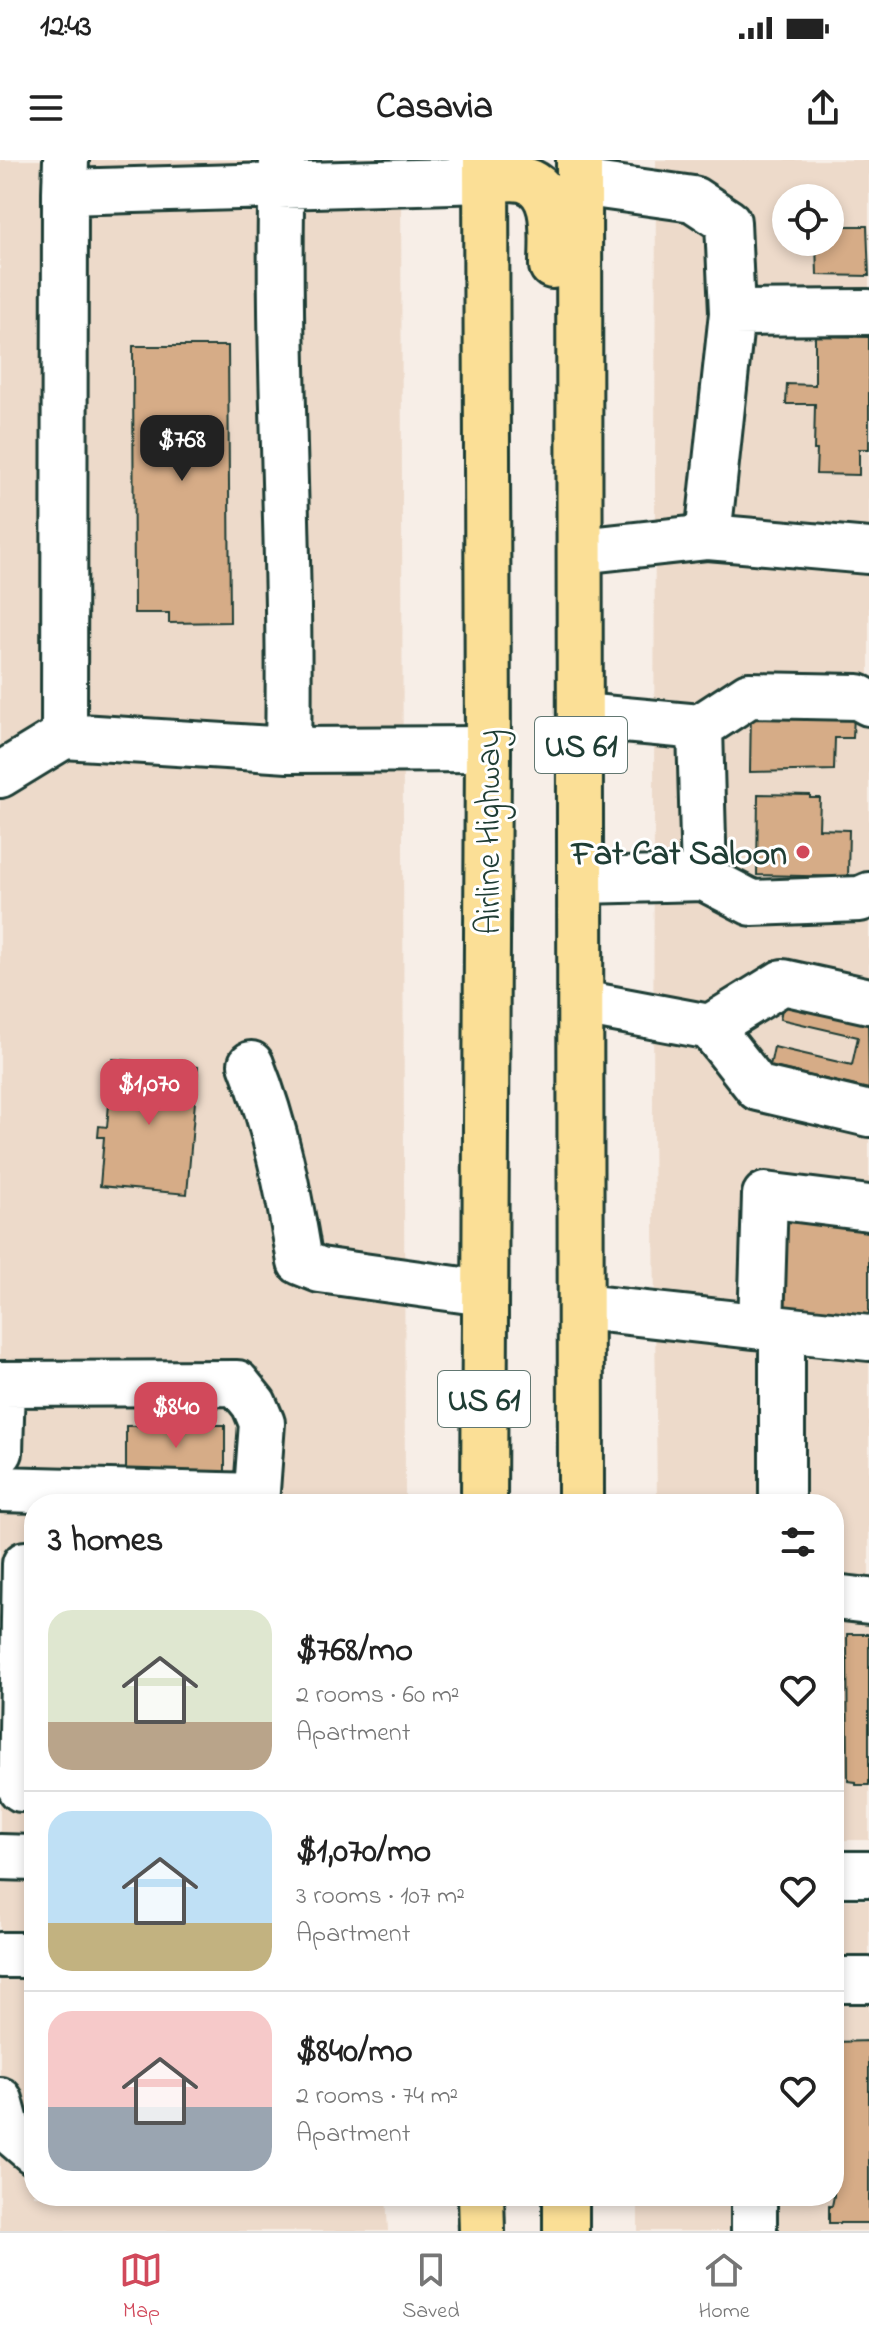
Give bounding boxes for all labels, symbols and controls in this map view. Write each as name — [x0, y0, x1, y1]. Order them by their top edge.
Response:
text: 12:43 — [40, 6, 92, 50]
text: Casavia — [376, 82, 493, 135]
icon: menu — [24, 86, 68, 130]
icon: share — [801, 86, 845, 130]
map controls — [772, 184, 844, 256]
button: locate — [772, 184, 844, 256]
pin: $768 — [135, 415, 229, 483]
text: $768 — [158, 422, 206, 460]
road number: US 61 — [535, 717, 627, 773]
street label: Airline Highway — [466, 729, 516, 935]
place label: Fat Cat Saloon — [570, 831, 787, 881]
marker: Fat Cat Saloon — [794, 843, 812, 861]
pin: $1,070 — [84, 1059, 214, 1127]
text: $1,070 — [118, 1066, 180, 1104]
road number: US 61 — [438, 1371, 530, 1427]
pin: $840 — [129, 1382, 223, 1450]
text: $840 — [152, 1389, 200, 1427]
text: 3 homes — [48, 1517, 163, 1567]
icon: filters — [776, 1520, 820, 1564]
text: $768/mo — [296, 1627, 413, 1677]
icon: home — [112, 1642, 208, 1738]
icon: heart — [776, 1668, 820, 1712]
text: 2 rooms · 60 m² — [296, 1677, 460, 1715]
text: Apartment — [296, 1715, 410, 1753]
text: $1,070/mo — [296, 1828, 431, 1878]
icon: home — [112, 1843, 208, 1939]
icon: heart — [776, 1869, 820, 1913]
text: 3 rooms · 107 m² — [296, 1878, 465, 1916]
text: Apartment — [296, 1916, 410, 1954]
text: $840/mo — [296, 2028, 413, 2078]
icon: home — [112, 2043, 208, 2139]
icon: heart — [776, 2069, 820, 2113]
text: 2 rooms · 74 m² — [296, 2078, 458, 2116]
text: Apartment — [296, 2116, 410, 2154]
tab: Map — [119, 2248, 163, 2328]
tab: Saved — [402, 2248, 460, 2328]
tab: Home — [698, 2248, 750, 2328]

